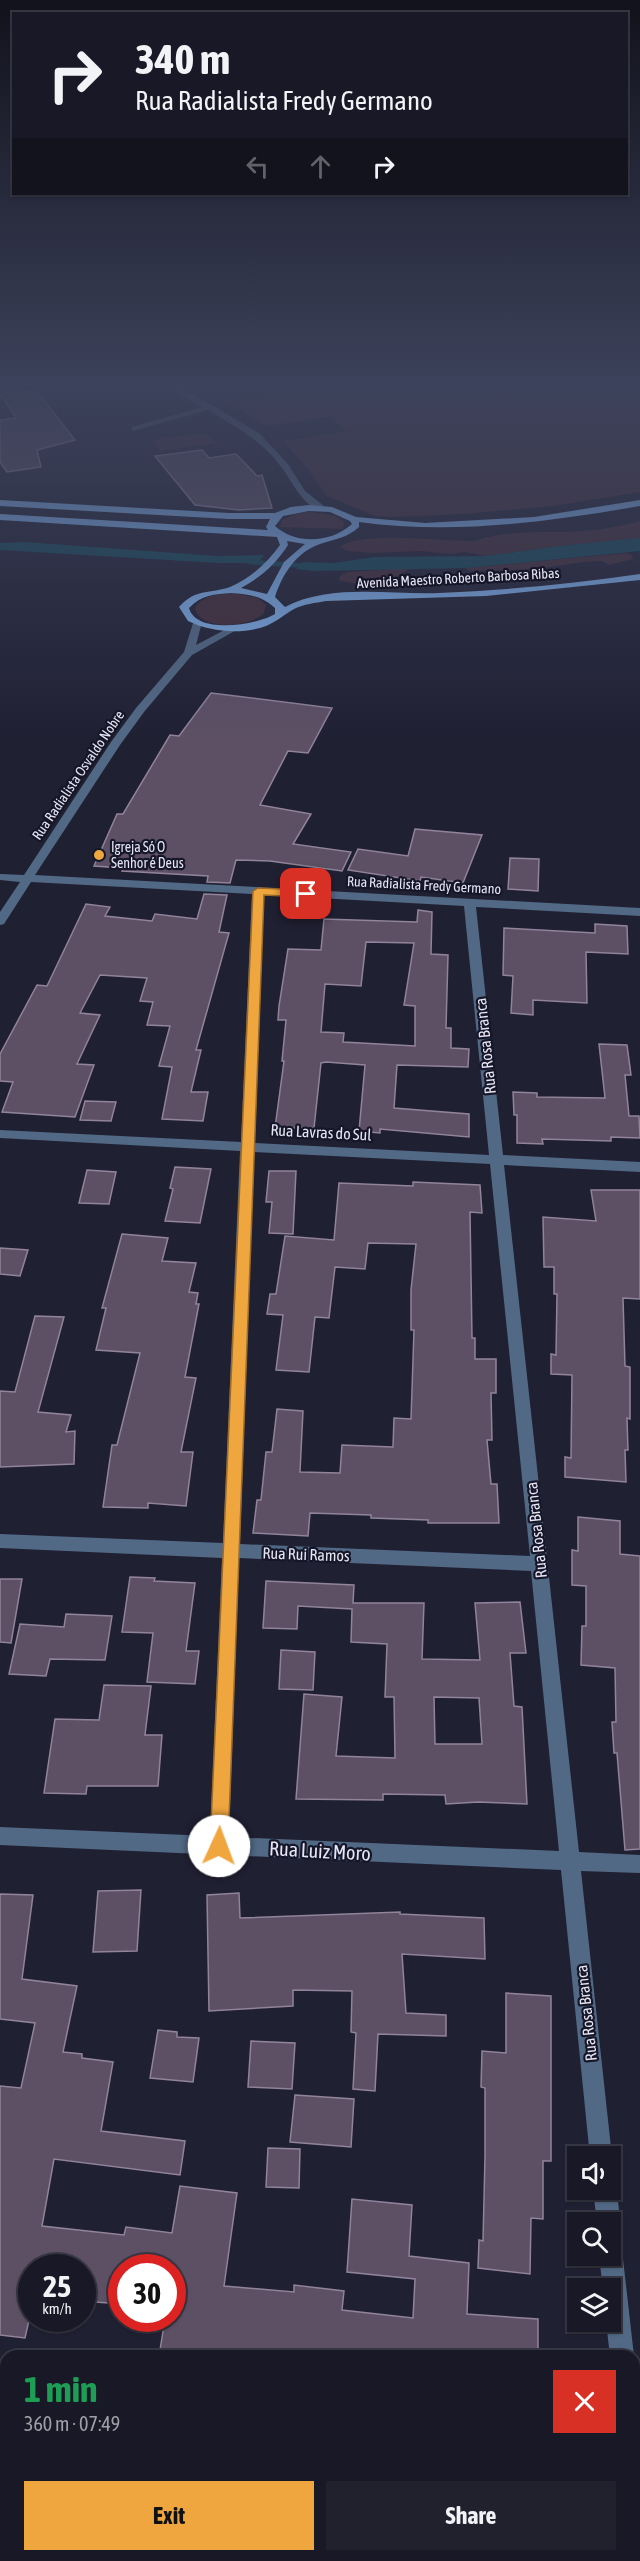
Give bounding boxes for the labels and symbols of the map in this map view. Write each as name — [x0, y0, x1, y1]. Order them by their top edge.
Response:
street label: Avenida Maestro Roberto Barbosa Ribas — [356, 565, 560, 591]
street label: Rua Radialista Osvaldo Nobre — [29, 707, 127, 843]
place label: Igreja Só O Senhor é Deus — [111, 839, 184, 871]
marker: Igreja Só O Senhor é Deus — [92, 848, 106, 862]
pin — [280, 868, 331, 919]
street label: Rua Radialista Fredy Germano — [346, 873, 502, 897]
street label: Rua Rosa Branca — [471, 997, 499, 1095]
street label: Rua Lavras do Sul — [270, 1120, 373, 1144]
street label: Rua Rosa Branca — [522, 1481, 550, 1579]
street label: Rua Rui Ramos — [262, 1543, 350, 1565]
position arrow — [187, 1814, 251, 1878]
street label: Rua Luiz Moro — [269, 1836, 371, 1865]
street label: Rua Rosa Branca — [572, 1964, 600, 2062]
speed limit sign: 30 — [108, 2254, 186, 2332]

